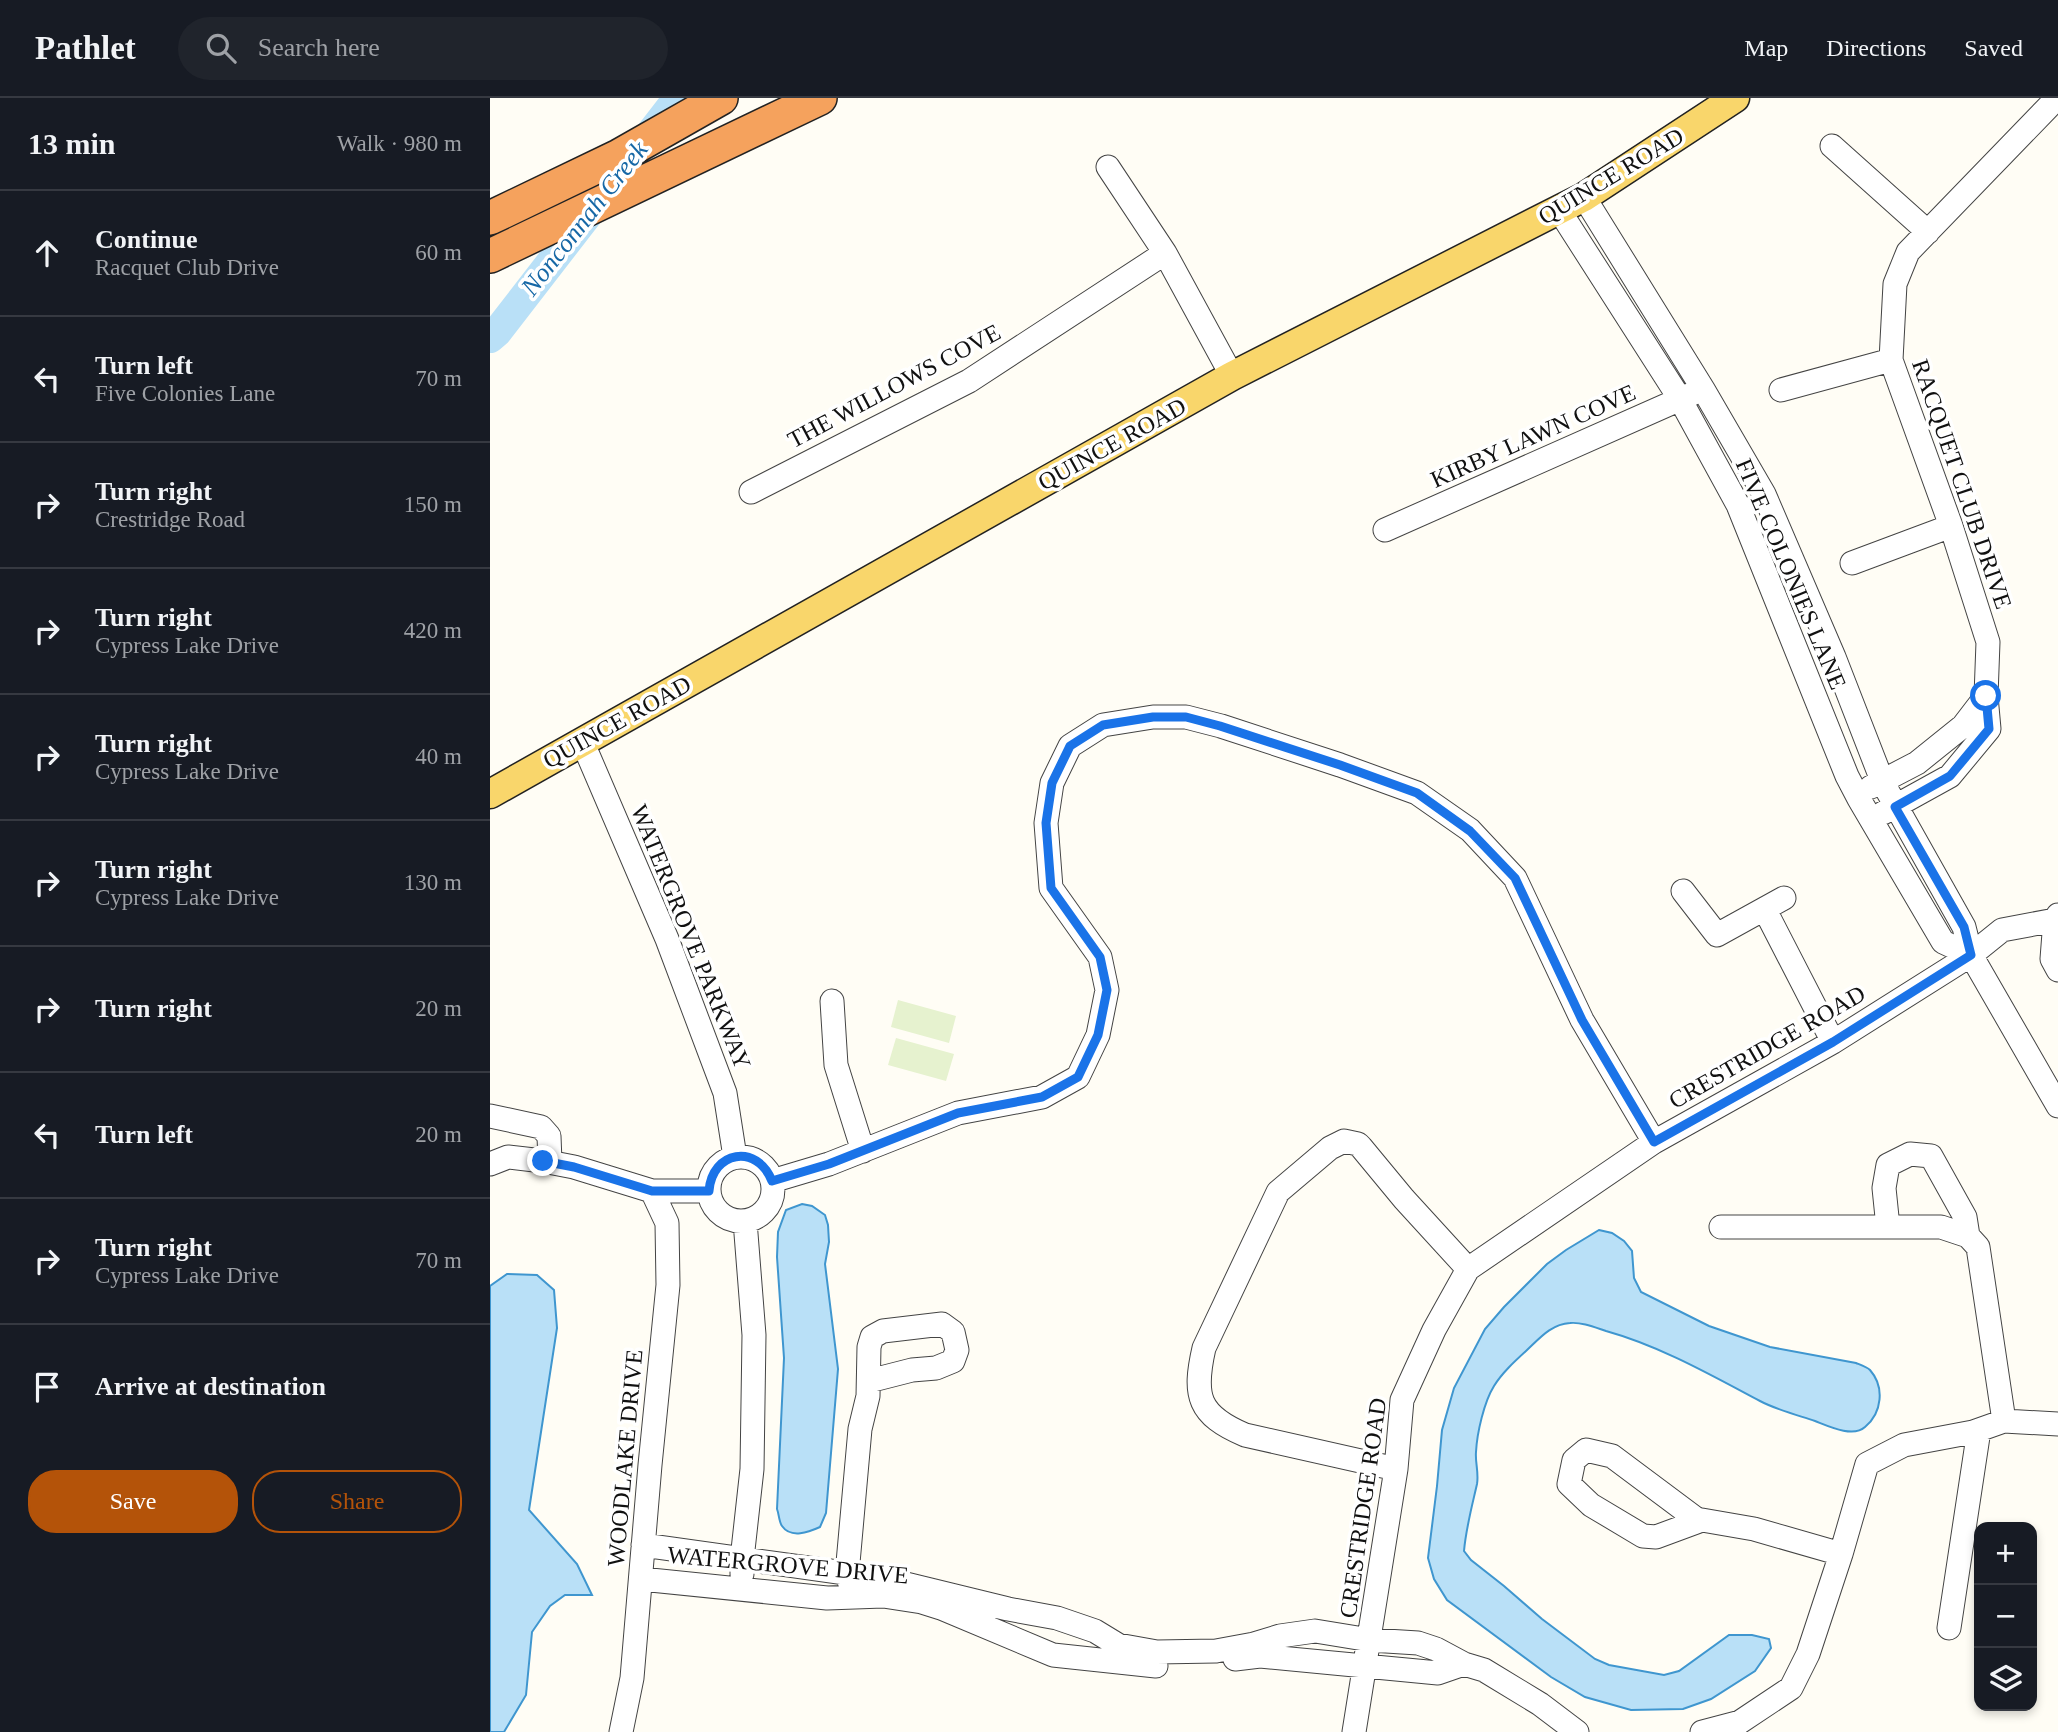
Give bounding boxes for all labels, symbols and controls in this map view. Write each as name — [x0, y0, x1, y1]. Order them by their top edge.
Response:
search box — [178, 17, 668, 80]
icon: search — [202, 29, 240, 67]
text: Pathlet — [35, 30, 136, 66]
text: Search here — [258, 33, 380, 62]
text: Map — [1744, 35, 1788, 61]
text: Directions — [1826, 35, 1926, 61]
text: Saved — [1964, 35, 2023, 61]
street label: QUINCE ROAD — [1534, 122, 1688, 230]
text: 13 min — [28, 127, 116, 160]
text: Walk · 980 m — [337, 131, 462, 156]
water label: Nonconnah Creek — [515, 135, 654, 302]
text: Continue — [95, 225, 198, 254]
icon: ahead — [28, 234, 66, 272]
text: 60 m — [415, 240, 462, 265]
text: Racquet Club Drive — [95, 255, 279, 280]
street label: THE WILLOWS COVE — [783, 319, 1005, 453]
text: Turn left — [95, 351, 193, 380]
street label: RACQUET CLUB DRIVE — [1907, 356, 2017, 612]
icon: left — [28, 360, 66, 398]
text: 70 m — [415, 366, 462, 391]
street label: KIRBY LAWN COVE — [1427, 379, 1639, 493]
text: Five Colonies Lane — [95, 381, 275, 406]
street label: QUINCE ROAD — [1034, 393, 1190, 495]
street label: FIVE COLONIES LANE — [1731, 455, 1851, 693]
text: Turn right — [95, 477, 212, 506]
icon: right — [28, 486, 66, 524]
text: 150 m — [404, 492, 462, 517]
text: Crestridge Road — [95, 507, 245, 532]
text: Turn right — [95, 603, 212, 632]
icon: right — [28, 612, 66, 650]
text: 420 m — [404, 618, 462, 643]
text: Cypress Lake Drive — [95, 633, 279, 658]
street label: QUINCE ROAD — [539, 671, 695, 773]
route start — [1970, 680, 2001, 711]
text: Turn right — [95, 729, 212, 758]
icon: right — [28, 738, 66, 776]
text: 40 m — [415, 744, 462, 769]
text: Cypress Lake Drive — [95, 759, 279, 784]
street label: WATERGROVE PARKWAY — [626, 801, 756, 1073]
text: Turn right — [95, 855, 212, 884]
icon: right — [28, 864, 66, 902]
text: 130 m — [404, 870, 462, 895]
text: Cypress Lake Drive — [95, 885, 279, 910]
street label: CRESTRIDGE ROAD — [1664, 980, 1870, 1114]
icon: right — [28, 990, 66, 1028]
text: Turn right — [95, 994, 212, 1023]
text: 20 m — [415, 996, 462, 1021]
icon: left — [28, 1116, 66, 1154]
text: Turn left — [95, 1120, 193, 1149]
text: 20 m — [415, 1122, 462, 1147]
route end — [527, 1145, 558, 1176]
text: Turn right — [95, 1233, 212, 1262]
icon: right — [28, 1242, 66, 1280]
text: 70 m — [415, 1248, 462, 1273]
text: Cypress Lake Drive — [95, 1263, 279, 1288]
street label: WOODLAKE DRIVE — [603, 1348, 647, 1568]
icon: arrive — [28, 1368, 66, 1406]
text: Arrive at destination — [95, 1372, 326, 1401]
street label: CRESTRIDGE ROAD — [1335, 1396, 1391, 1620]
button: Save — [28, 1470, 238, 1533]
button: Share — [252, 1470, 462, 1533]
map controls — [1974, 1522, 2037, 1711]
button: + — [1974, 1522, 2037, 1585]
street label: WATERGROVE DRIVE — [666, 1542, 910, 1588]
button: − — [1974, 1585, 2037, 1648]
button: layers — [1974, 1648, 2037, 1711]

